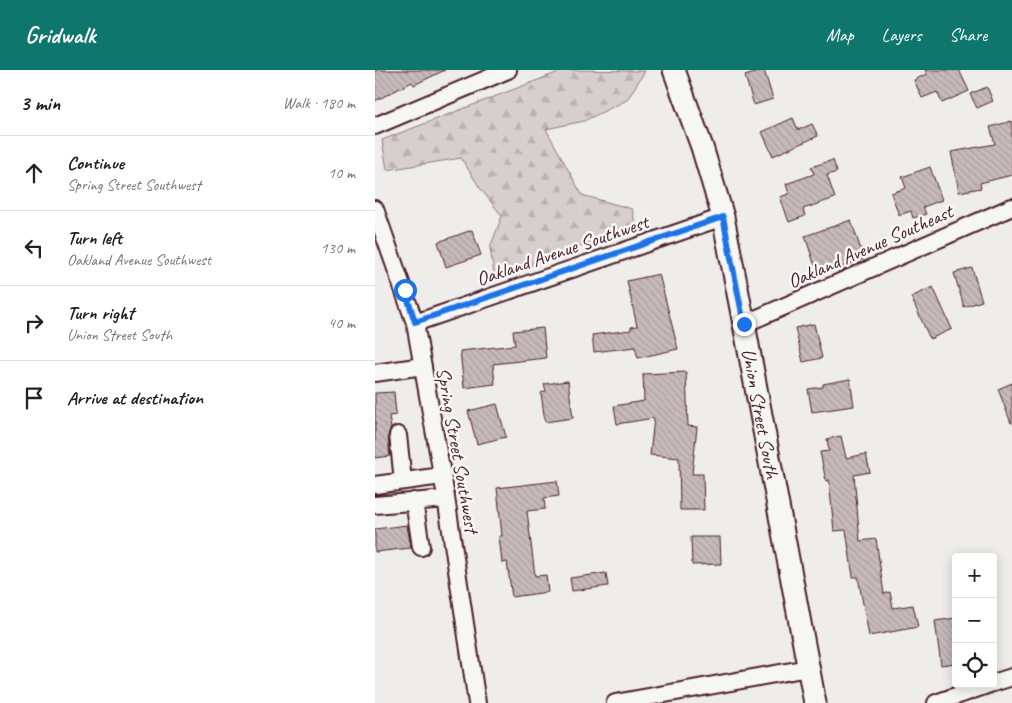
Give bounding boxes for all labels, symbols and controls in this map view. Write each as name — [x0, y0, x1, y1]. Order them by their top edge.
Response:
text: Gridwalk — [25, 20, 95, 50]
text: Map — [826, 24, 854, 46]
text: Layers — [882, 24, 921, 46]
text: Share — [949, 24, 987, 46]
text: 3 min — [20, 90, 60, 116]
text: Walk · 180 m — [283, 93, 355, 113]
text: Continue — [67, 151, 124, 175]
icon: ahead — [20, 159, 48, 187]
text: 10 m — [328, 163, 355, 183]
text: Spring Street Southwest — [67, 175, 201, 195]
street label: Oakland Avenue Southeast — [784, 198, 959, 294]
street label: Oakland Avenue Southwest — [473, 209, 654, 292]
text: Turn left — [67, 226, 122, 250]
icon: left — [20, 234, 48, 262]
text: 130 m — [321, 238, 355, 258]
text: Oakland Avenue Southwest — [67, 250, 211, 270]
route start — [394, 279, 417, 302]
text: Turn right — [67, 301, 134, 325]
icon: right — [20, 309, 48, 337]
text: 40 m — [328, 313, 355, 333]
route end — [733, 313, 756, 336]
text: Union Street South — [67, 325, 172, 345]
street label: Union Street South — [736, 347, 785, 482]
street label: Spring Street Southwest — [431, 366, 485, 538]
icon: arrive — [20, 384, 48, 412]
text: Arrive at destination — [67, 386, 203, 410]
map controls — [952, 553, 997, 688]
button: + — [952, 553, 997, 598]
button: − — [952, 598, 997, 643]
button: locate — [952, 643, 997, 688]

